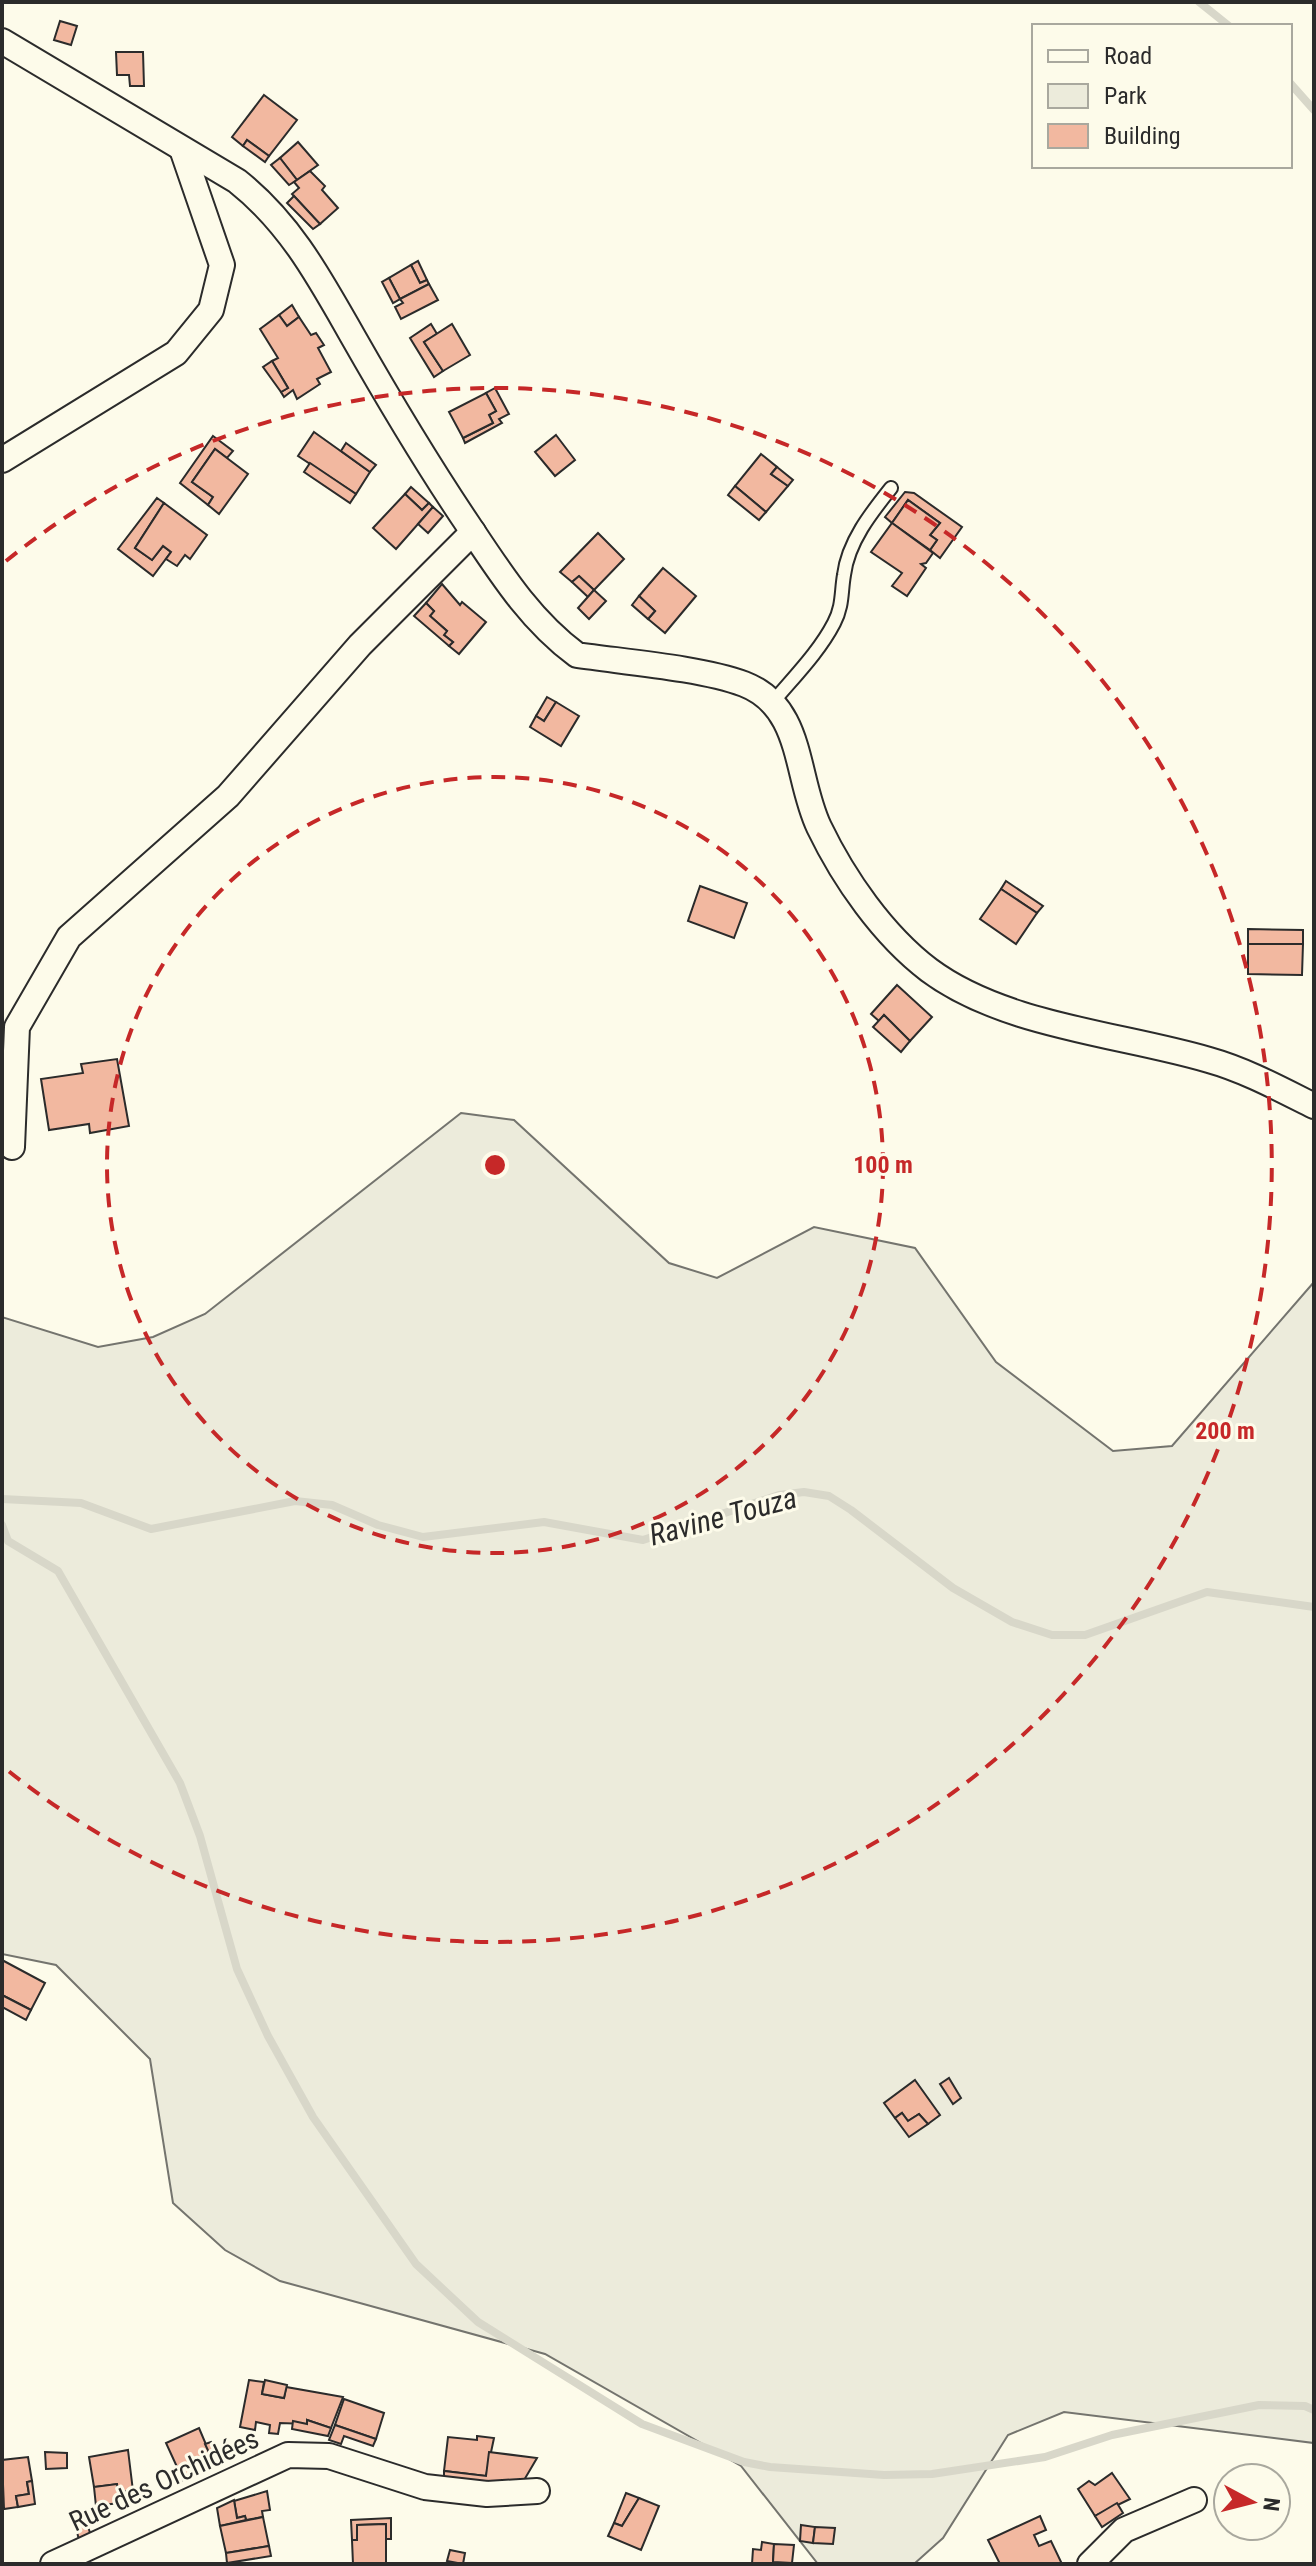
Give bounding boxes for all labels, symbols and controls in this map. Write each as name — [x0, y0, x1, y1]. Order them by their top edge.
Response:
legend — [1032, 24, 1292, 168]
text: Road — [1104, 42, 1152, 70]
text: Park — [1104, 82, 1147, 110]
text: Building — [1104, 122, 1181, 150]
centre of rings — [481, 1151, 509, 1179]
text: 100 m — [853, 1151, 913, 1179]
text: 200 m — [1195, 1417, 1255, 1445]
water label: Ravine Touza — [645, 1480, 801, 1552]
street label: Rue des Orchidées — [64, 2422, 264, 2538]
north arrow — [1212, 2462, 1292, 2542]
text: N — [1258, 2496, 1285, 2513]

